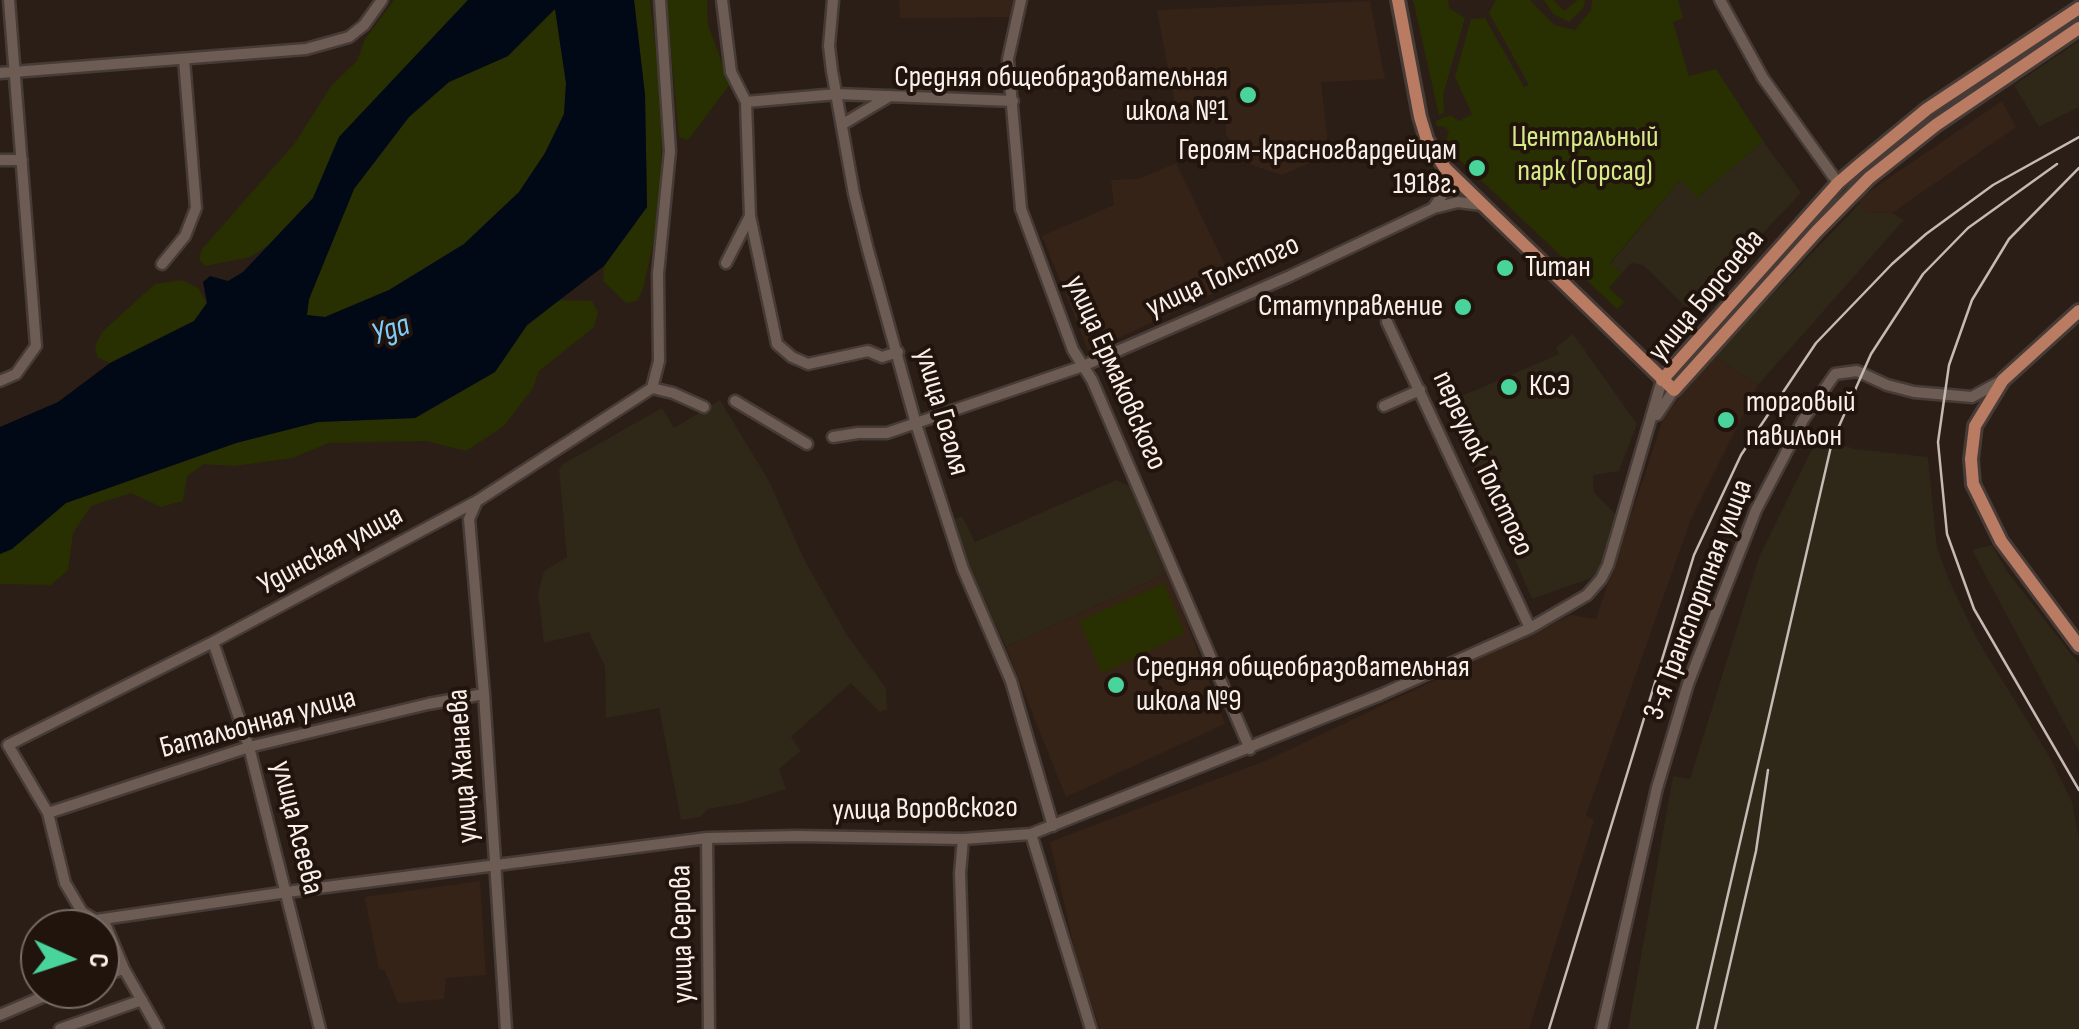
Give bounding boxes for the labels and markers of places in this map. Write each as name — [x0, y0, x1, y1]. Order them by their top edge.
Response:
place label: Средняя общеобразовательная школа №1 — [894, 60, 1228, 130]
marker: Средняя общеобразовательная школа №1 — [1237, 84, 1259, 106]
place label: Героям-красногвардейцам 1918г. — [1178, 133, 1457, 204]
marker: Героям-красногвардейцам 1918г. — [1466, 157, 1488, 179]
place label: Титан — [1525, 250, 1591, 286]
marker: Титан — [1494, 257, 1516, 279]
place label: Статуправление — [1258, 289, 1443, 325]
marker: Статуправление — [1452, 296, 1474, 318]
place label: КСЭ — [1529, 369, 1570, 405]
marker: КСЭ — [1498, 376, 1520, 398]
place label: торговый павильон — [1746, 385, 1856, 456]
marker: торговый павильон — [1715, 409, 1737, 431]
place label: Средняя общеобразовательная школа №9 — [1136, 650, 1470, 720]
marker: Средняя общеобразовательная школа №9 — [1105, 674, 1127, 696]

